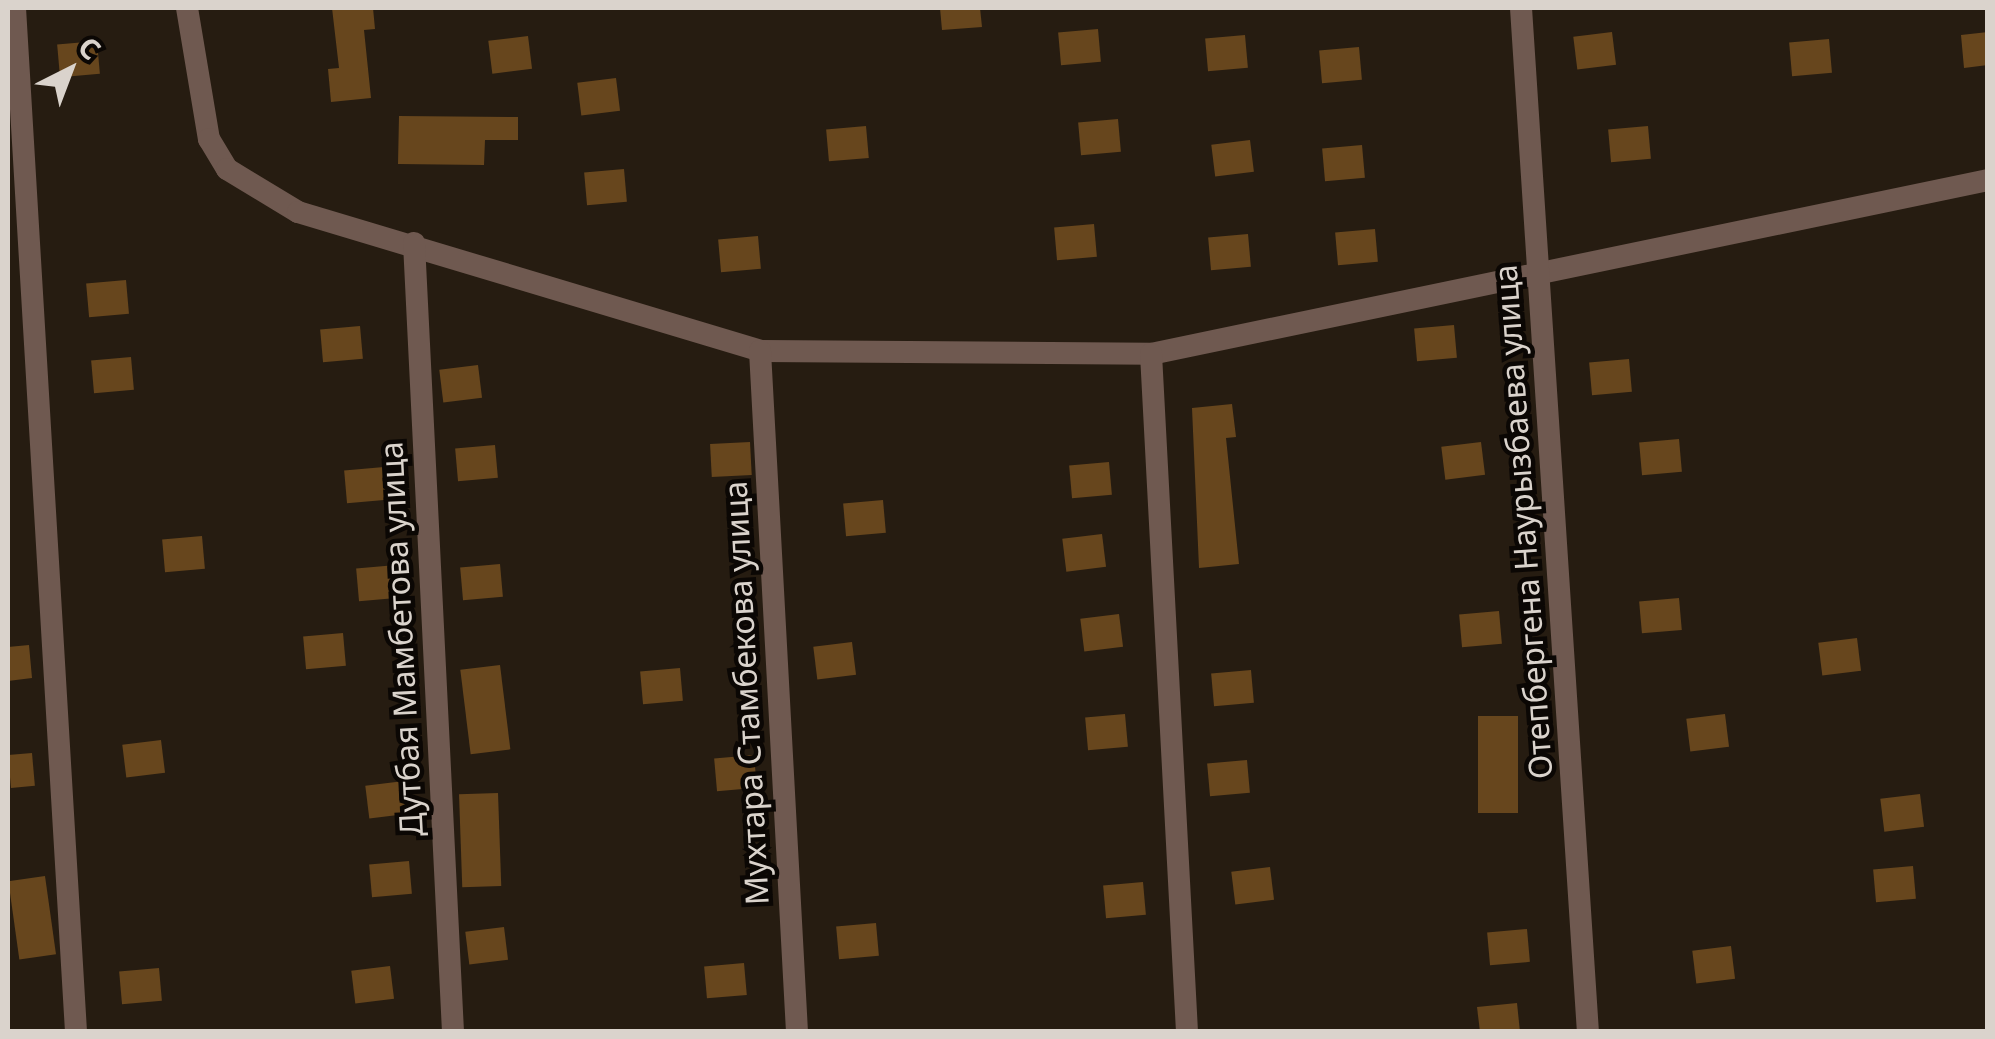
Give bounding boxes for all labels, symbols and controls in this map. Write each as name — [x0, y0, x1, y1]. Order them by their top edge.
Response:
north arrow — [20, 20, 120, 120]
text: С — [71, 28, 109, 68]
street label: Отепбергена Наурызбаева улица — [1486, 264, 1560, 780]
street label: Дутбая Мамбетова улица — [371, 441, 431, 837]
street label: Мухтара Стамбекова улица — [716, 480, 776, 906]

